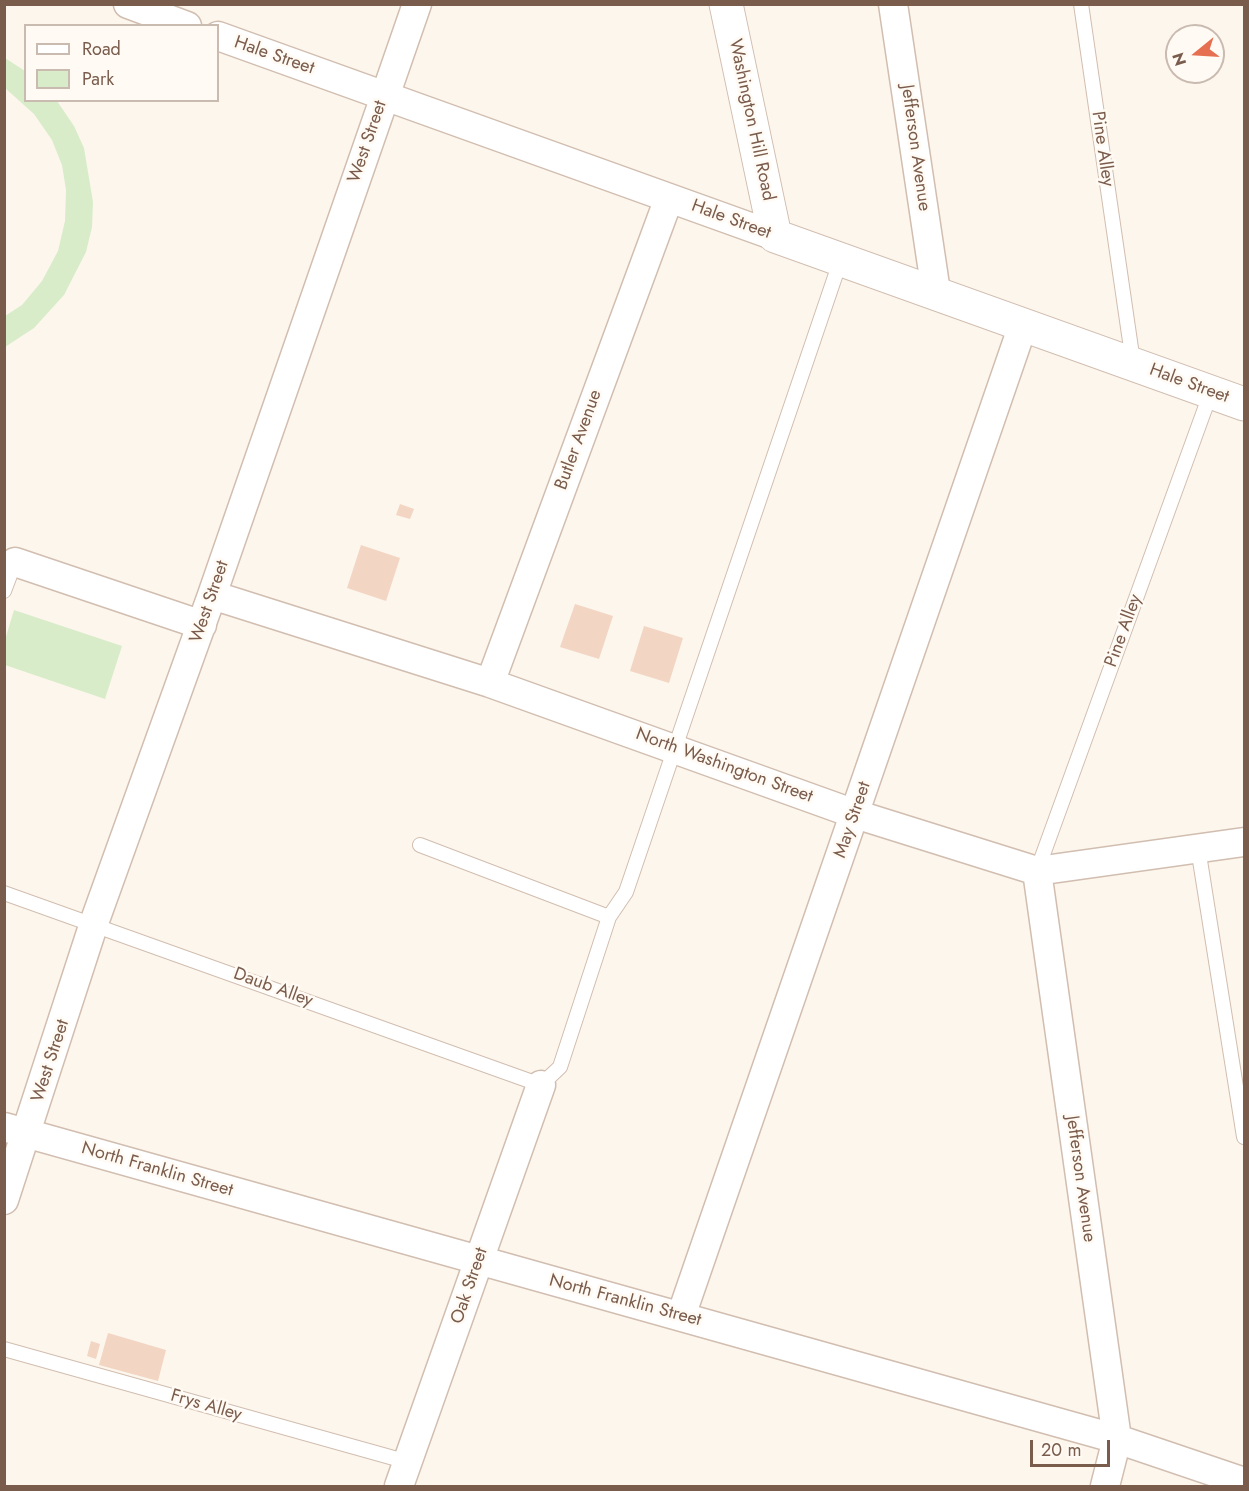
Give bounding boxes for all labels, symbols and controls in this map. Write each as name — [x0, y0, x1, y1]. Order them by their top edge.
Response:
legend — [24, 24, 219, 102]
north arrow — [1165, 24, 1225, 84]
street label: Hale Street — [231, 32, 317, 80]
text: Road — [82, 36, 121, 62]
street label: Washington Hill Road — [723, 37, 779, 203]
text: N — [1166, 49, 1192, 69]
text: Park — [82, 66, 114, 92]
street label: Jefferson Avenue — [895, 83, 935, 213]
street label: West Street — [344, 98, 392, 186]
street label: Pine Alley — [1086, 110, 1118, 188]
street label: Hale Street — [688, 196, 774, 244]
street label: Hale Street — [1146, 360, 1232, 408]
street label: Butler Avenue — [551, 387, 607, 493]
street label: West Street — [186, 558, 234, 646]
street label: Pine Alley — [1101, 592, 1147, 670]
street label: North Washington Street — [633, 724, 815, 808]
street label: May Street — [830, 779, 876, 861]
street label: Daub Alley — [230, 964, 316, 1012]
street label: West Street — [28, 1017, 74, 1105]
street label: Jefferson Avenue — [1060, 1114, 1100, 1244]
street label: North Franklin Street — [79, 1138, 235, 1202]
street label: Oak Street — [447, 1245, 493, 1327]
street label: North Franklin Street — [547, 1270, 703, 1332]
street label: Frys Alley — [168, 1386, 244, 1426]
scale bar — [1033, 1428, 1112, 1466]
text: 20 m — [1041, 1437, 1081, 1463]

